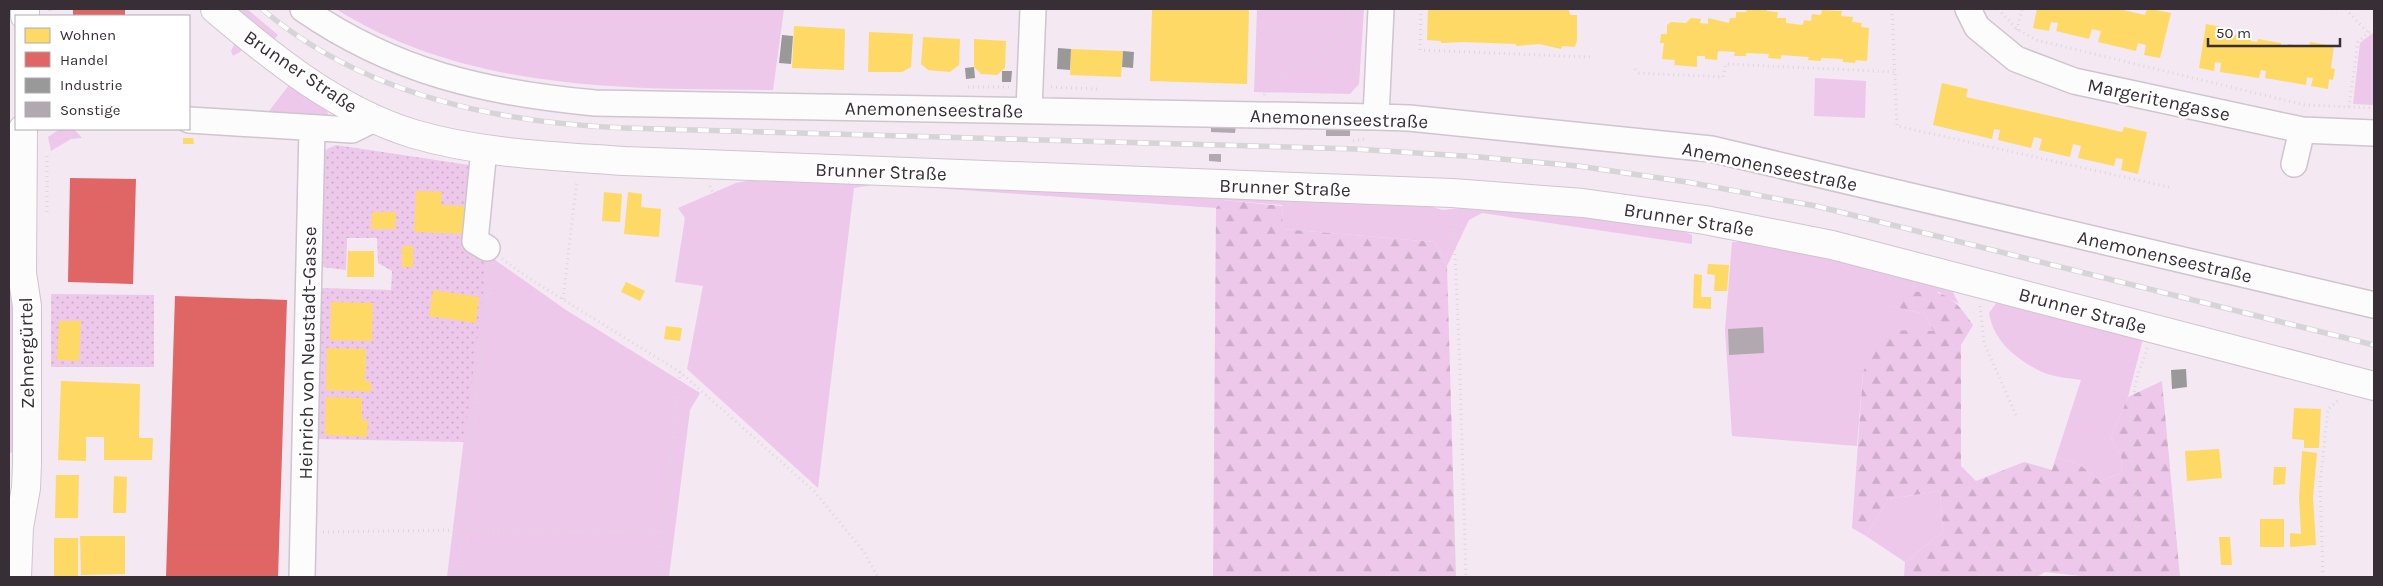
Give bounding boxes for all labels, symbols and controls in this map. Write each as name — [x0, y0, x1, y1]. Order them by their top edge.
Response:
legend — [15, 15, 190, 130]
scale bar — [2208, 15, 2340, 47]
text: 50 m — [2216, 24, 2251, 42]
text: Wohnen — [60, 26, 116, 44]
street label: Brunner Straße — [240, 26, 361, 118]
text: Handel — [60, 51, 108, 69]
street label: Margeritengasse — [2085, 74, 2232, 126]
text: Industrie — [60, 76, 122, 94]
street label: Anemonenseestraße — [845, 97, 1023, 123]
text: Sonstige — [60, 101, 120, 119]
street label: Anemonenseestraße — [1249, 105, 1428, 133]
street label: Anemonenseestraße — [1680, 138, 1859, 196]
street label: Brunner Straße — [815, 159, 947, 185]
street label: Brunner Straße — [1219, 175, 1351, 201]
street label: Brunner Straße — [1622, 199, 1756, 241]
street label: Heinrich von Neustadt-Gasse — [295, 226, 321, 480]
street label: Anemonenseestraße — [2075, 226, 2254, 288]
street label: Brunner Straße — [2016, 283, 2149, 339]
street label: Zehnergürtel — [15, 297, 39, 409]

